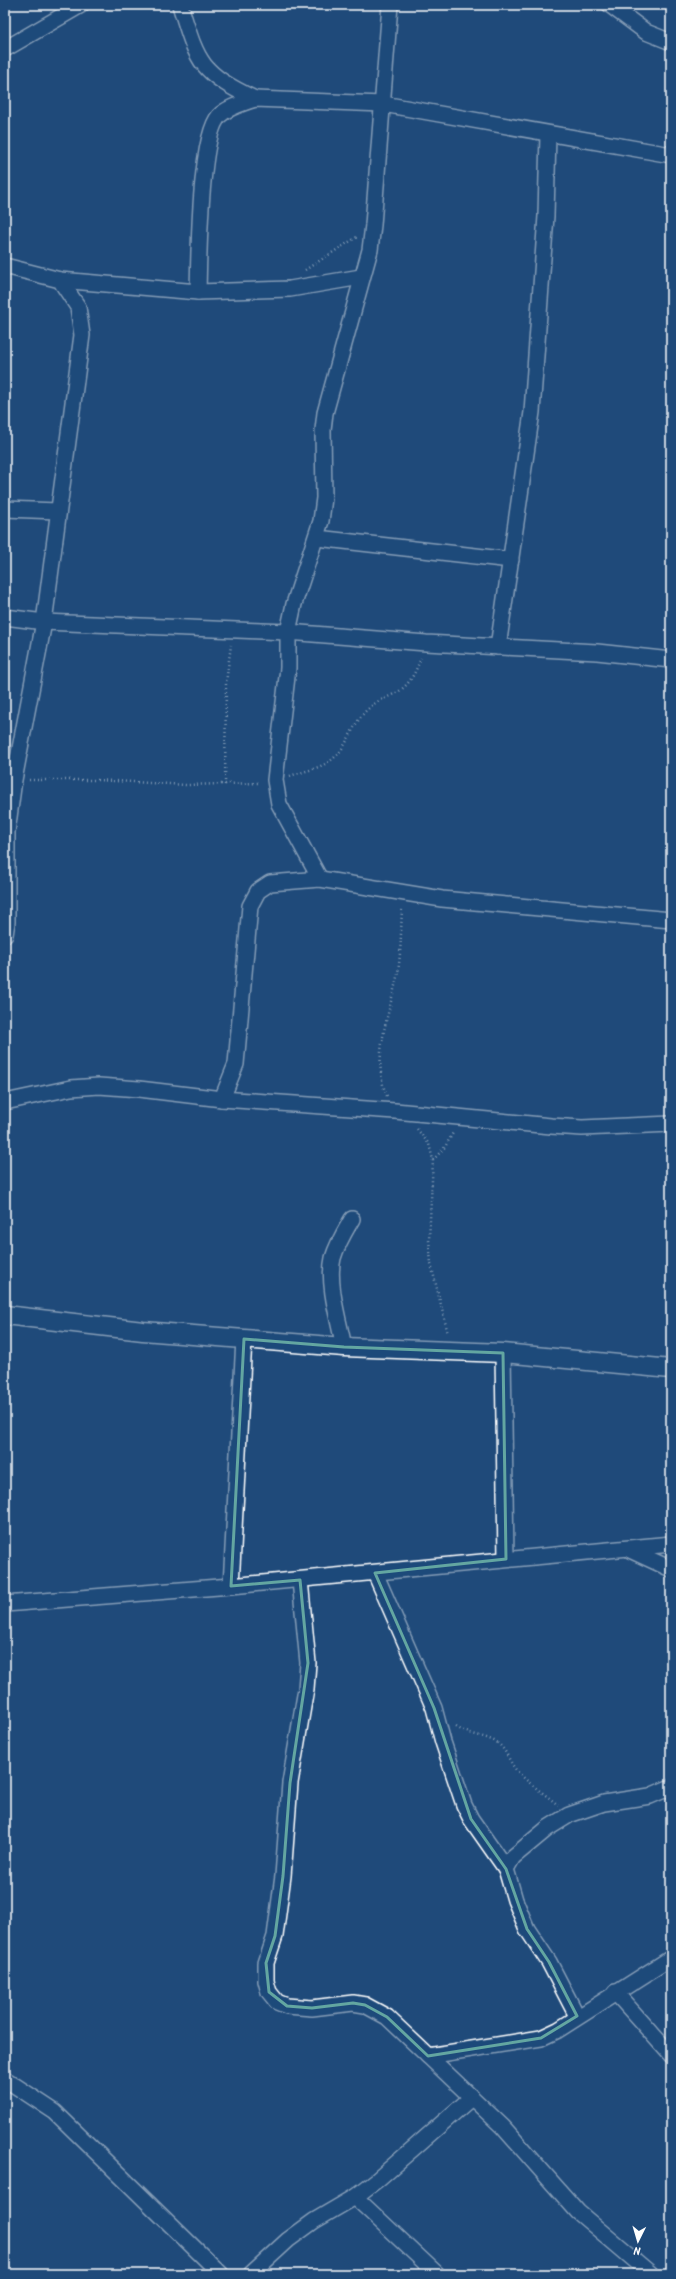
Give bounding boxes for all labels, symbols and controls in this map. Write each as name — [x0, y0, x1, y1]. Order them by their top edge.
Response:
north arrow — [618, 2221, 658, 2261]
text: N — [633, 2241, 641, 2259]

